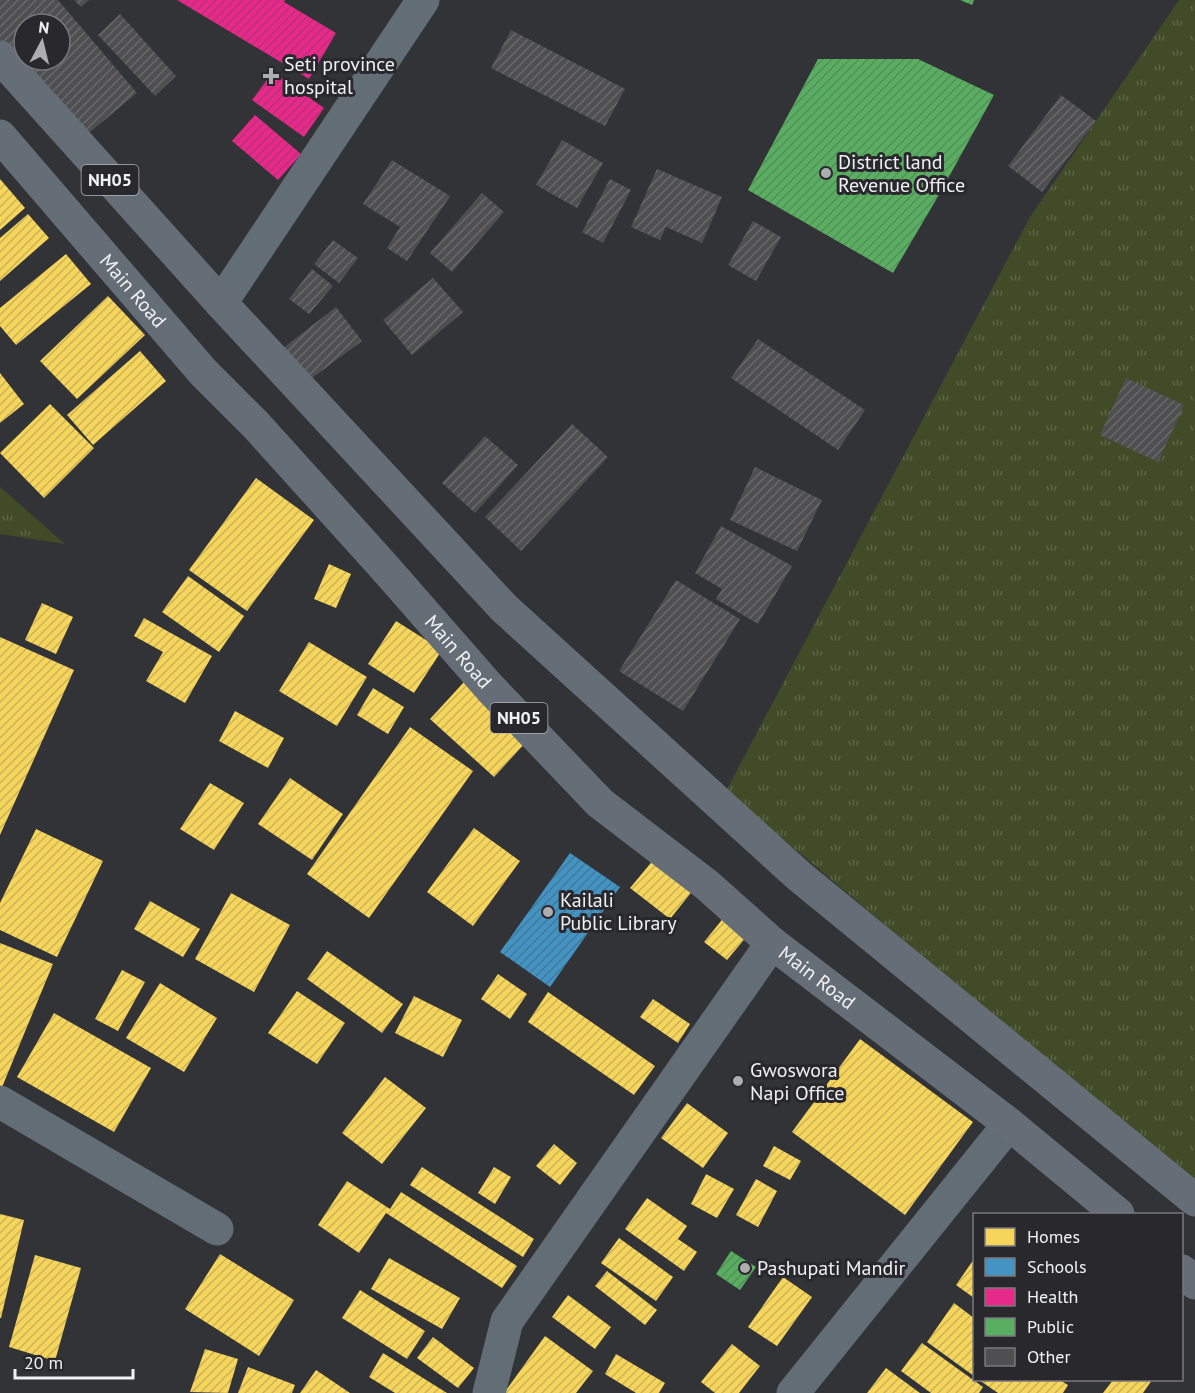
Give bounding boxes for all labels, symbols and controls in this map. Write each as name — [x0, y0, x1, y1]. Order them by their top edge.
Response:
north arrow — [12, 12, 72, 72]
text: N — [37, 17, 50, 38]
place label: Seti province hospital — [284, 51, 395, 100]
marker: Seti province hospital — [262, 67, 280, 85]
place label: District land Revenue Office — [838, 149, 965, 198]
road number: NH05 — [82, 165, 138, 195]
marker: District land Revenue Office — [819, 166, 833, 180]
street label: Main Road — [94, 248, 172, 333]
street label: Main Road — [419, 609, 498, 694]
road number: NH05 — [490, 703, 548, 733]
place label: Kailali Public Library — [560, 887, 677, 936]
marker: Kailali Public Library — [541, 905, 555, 919]
street label: Main Road — [773, 940, 861, 1015]
place label: Gwoswora Napi Office — [750, 1057, 844, 1106]
marker: Gwoswora Napi Office — [731, 1074, 745, 1088]
legend — [973, 1213, 1183, 1381]
text: Homes — [1027, 1225, 1080, 1248]
place label: Pashupati Mandir — [757, 1255, 906, 1281]
text: Schools — [1027, 1255, 1087, 1278]
marker: Pashupati Mandir — [738, 1261, 752, 1275]
text: Health — [1027, 1285, 1078, 1308]
text: Public — [1027, 1315, 1074, 1338]
scale bar — [15, 1342, 134, 1380]
text: Other — [1027, 1345, 1071, 1368]
text: 20 m — [24, 1351, 63, 1374]

